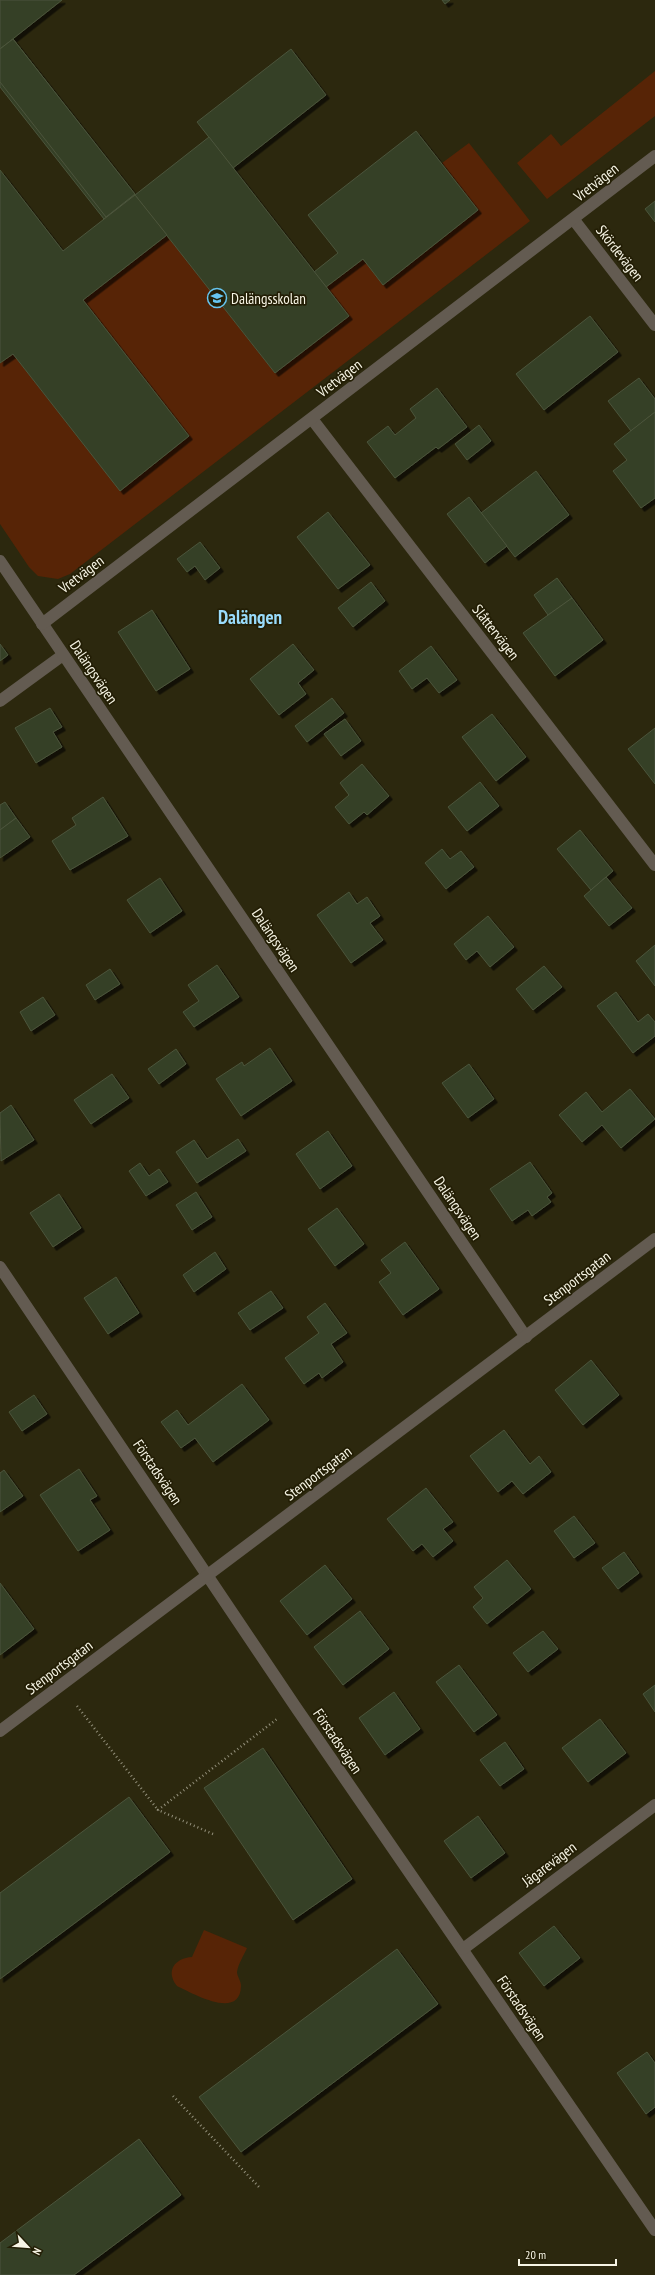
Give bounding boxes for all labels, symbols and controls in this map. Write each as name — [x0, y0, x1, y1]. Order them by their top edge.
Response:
street label: Vretvägen — [569, 159, 622, 206]
street label: Skördevägen — [592, 221, 648, 285]
school or university icon: Dalängsskolan — [206, 287, 228, 309]
place label: Dalängsskolan — [231, 289, 306, 308]
street label: Vretvägen — [312, 355, 365, 402]
street label: Vretvägen — [54, 551, 107, 598]
street label: Slåttervägen — [468, 600, 524, 664]
district label: Dalängen — [218, 605, 282, 629]
street label: Dalängsvägen — [66, 637, 122, 707]
street label: Dalängsvägen — [248, 905, 304, 975]
street label: Dalängsvägen — [430, 1173, 486, 1243]
street label: Stenportsgatan — [540, 1247, 614, 1309]
street label: Förstadsvägen — [129, 1436, 187, 1508]
street label: Stenportsgatan — [281, 1442, 355, 1504]
street label: Stenportsgatan — [22, 1636, 96, 1698]
street label: Förstadsvägen — [309, 1705, 367, 1777]
street label: Jägarevägen — [517, 1837, 580, 1891]
street label: Förstadsvägen — [493, 1972, 551, 2044]
north arrow — [8, 2227, 48, 2267]
scale bar — [519, 2241, 616, 2267]
text: N — [29, 2246, 45, 2257]
text: 20 m — [525, 2247, 546, 2262]

